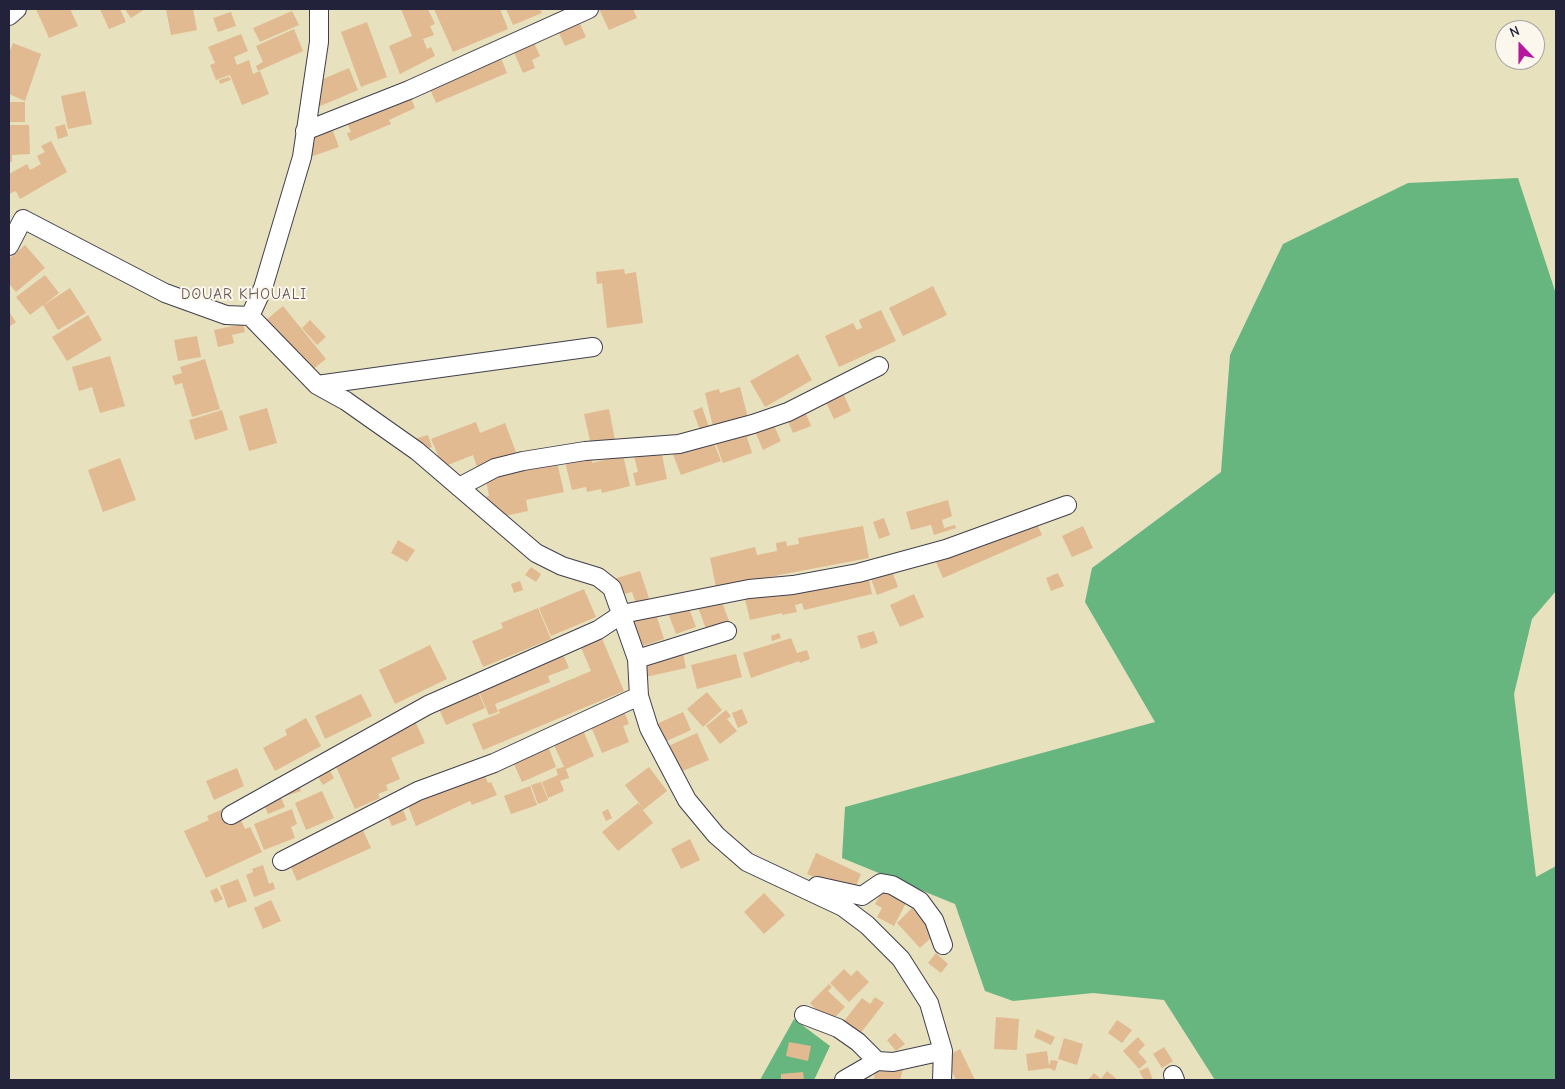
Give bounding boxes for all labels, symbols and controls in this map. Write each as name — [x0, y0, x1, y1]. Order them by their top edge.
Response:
north arrow — [1495, 20, 1545, 70]
text: N — [1507, 22, 1522, 41]
district label: DOUAR KHOUALI — [179, 286, 309, 304]

